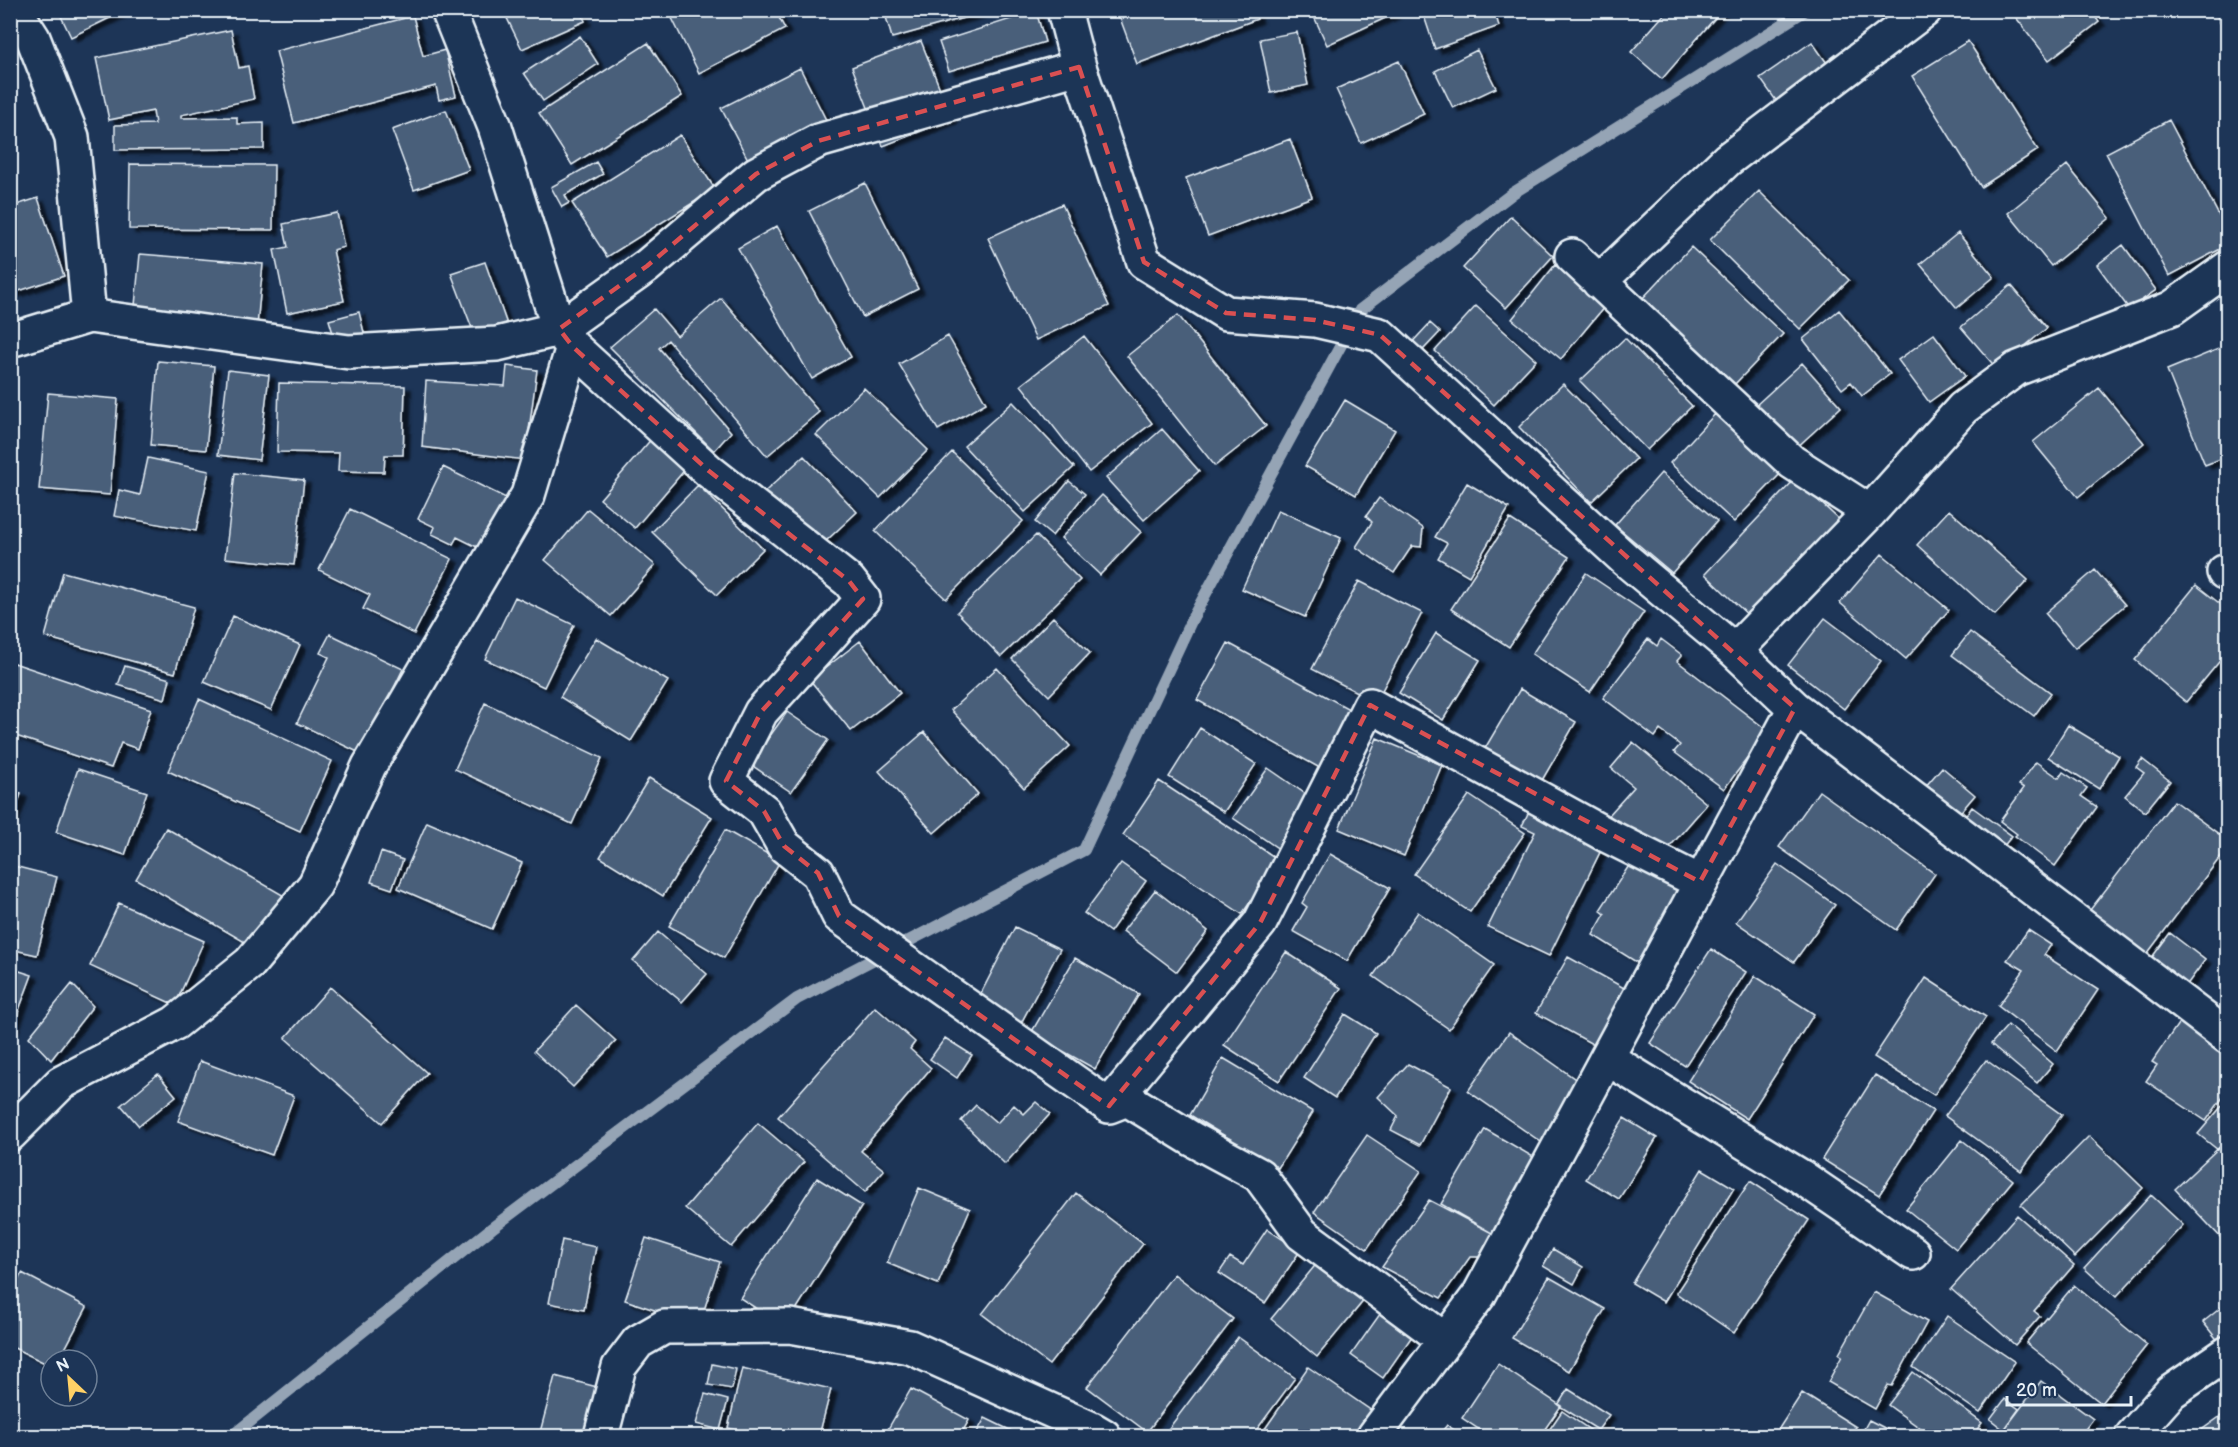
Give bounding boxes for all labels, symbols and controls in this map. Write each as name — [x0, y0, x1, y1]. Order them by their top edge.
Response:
north arrow — [39, 1348, 99, 1408]
text: N — [54, 1355, 73, 1377]
scale bar — [2007, 1369, 2132, 1407]
text: 20 m — [2016, 1380, 2057, 1401]

